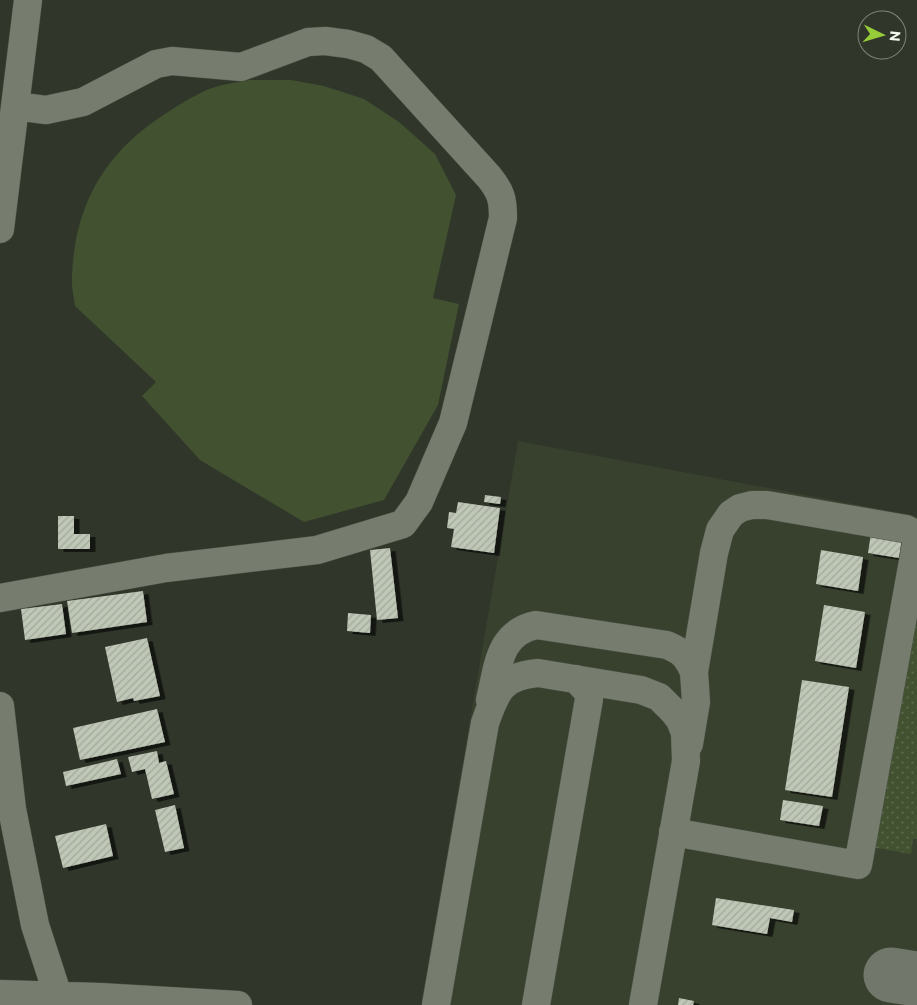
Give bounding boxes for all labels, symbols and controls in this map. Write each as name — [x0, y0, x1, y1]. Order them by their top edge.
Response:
north arrow — [857, 10, 907, 60]
text: N — [887, 30, 904, 42]

